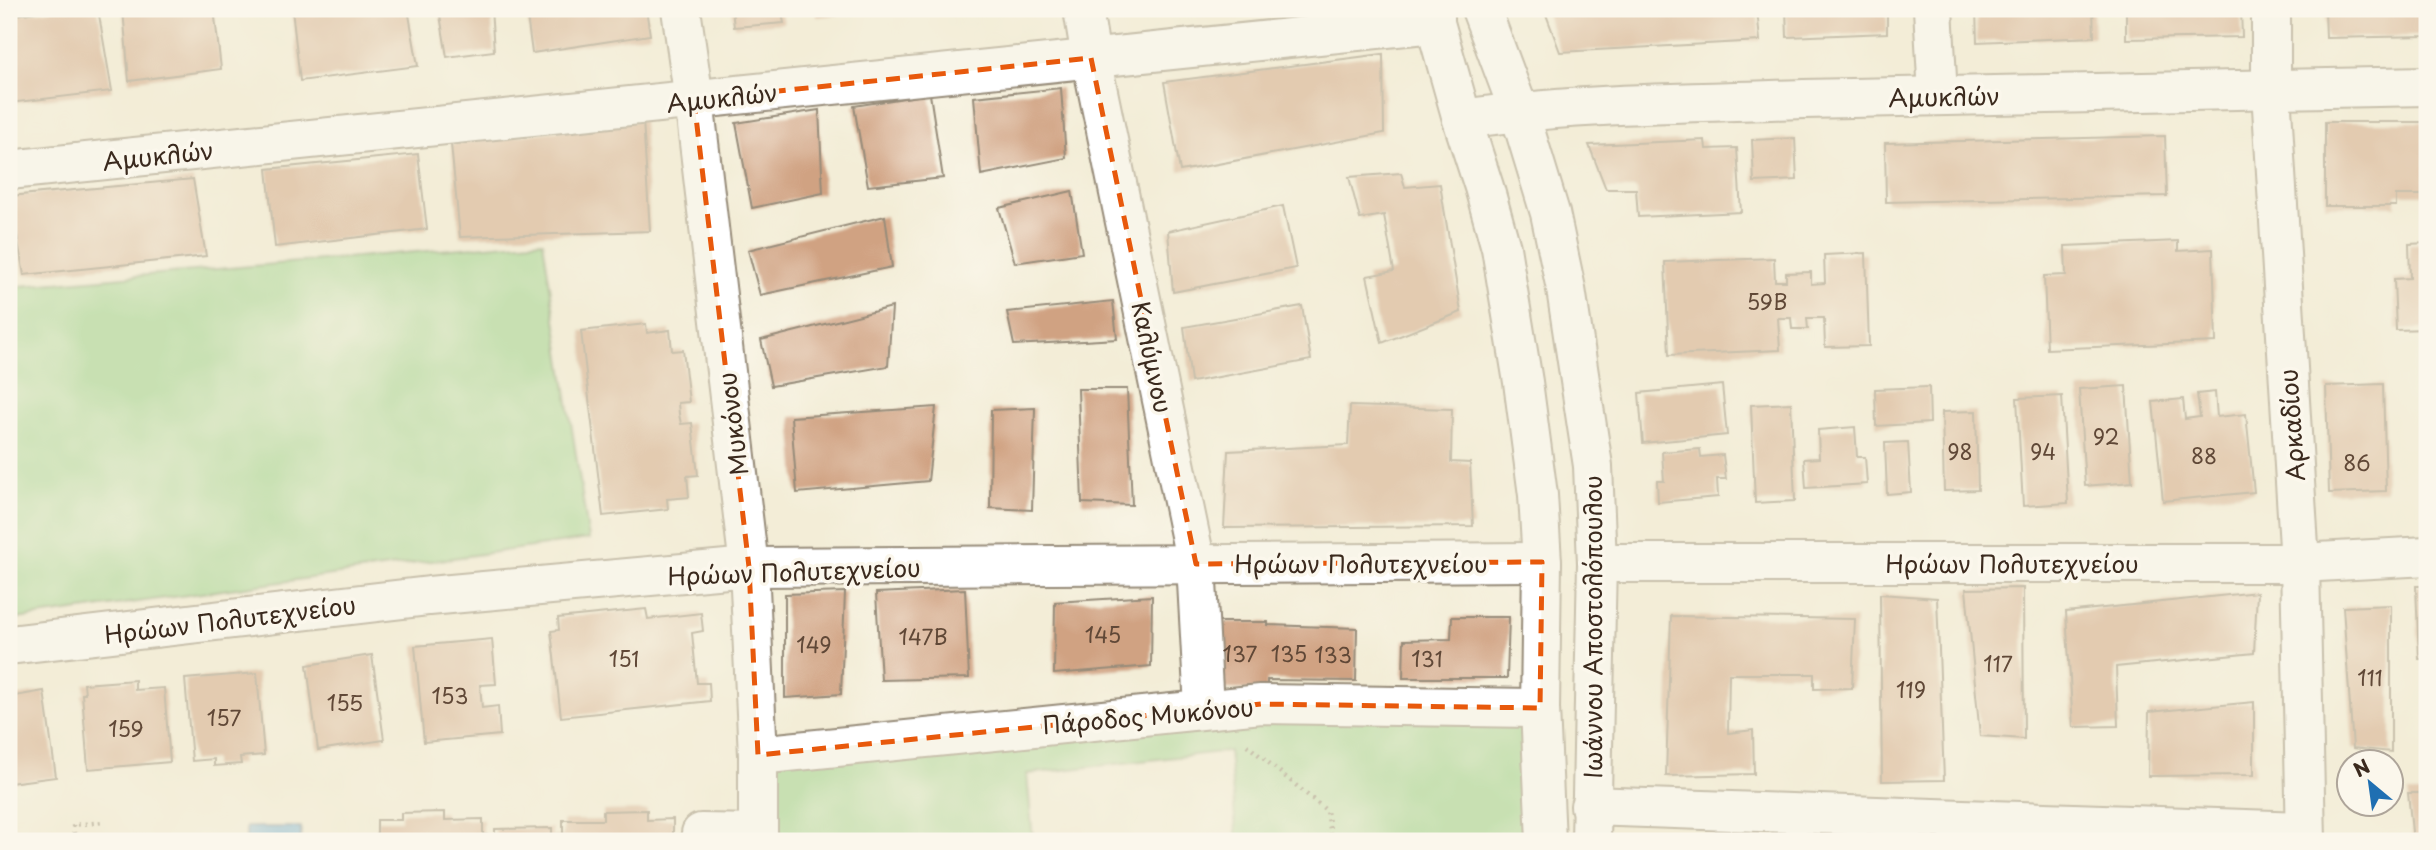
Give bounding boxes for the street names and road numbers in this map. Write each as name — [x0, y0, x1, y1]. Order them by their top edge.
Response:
street label: Αμυκλών — [665, 73, 779, 121]
street label: Αμυκλών — [1888, 77, 2000, 115]
street label: Αμυκλών — [101, 131, 215, 179]
street label: Καλύμνου — [1124, 298, 1182, 416]
street label: Αρκαδίου — [2269, 368, 2313, 482]
street label: Μυκόνου — [708, 370, 756, 478]
street label: Ιωάννου Αποστολόπουλου — [1574, 475, 1610, 779]
street label: Ηρώων Πολυτεχνείου — [1234, 545, 1488, 581]
street label: Ηρώων Πολυτεχνείου — [1885, 545, 2139, 581]
street label: Ηρώων Πολυτεχνείου — [667, 549, 921, 593]
street label: Ηρώων Πολυτεχνείου — [102, 586, 358, 652]
street label: Πάροδος Μυκόνου — [1041, 688, 1255, 742]

